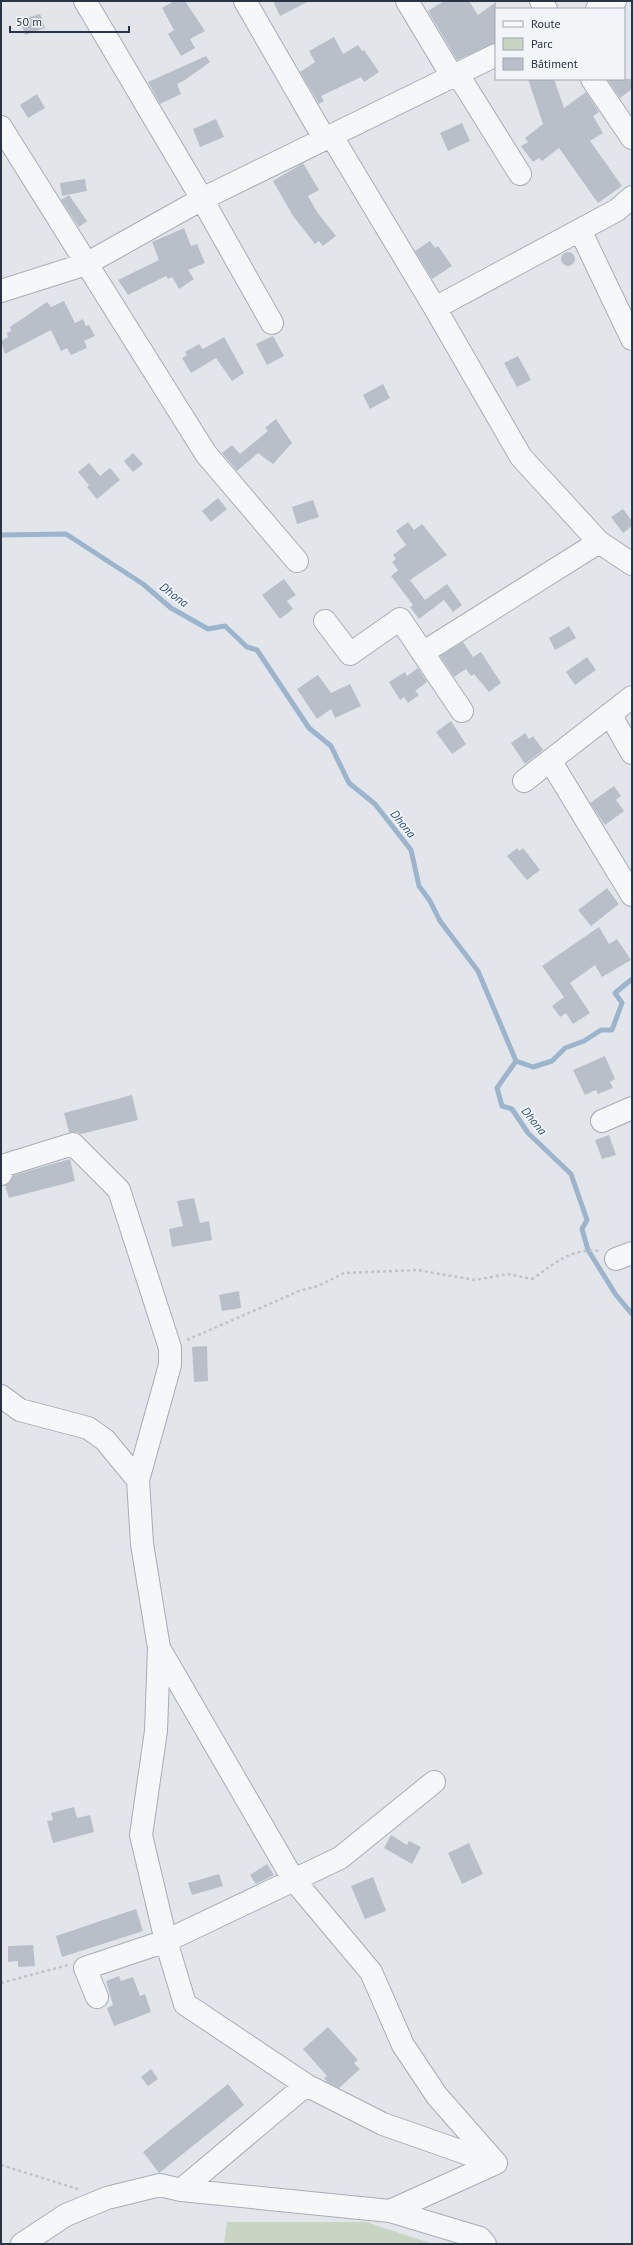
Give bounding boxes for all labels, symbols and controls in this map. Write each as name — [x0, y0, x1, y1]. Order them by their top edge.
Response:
scale bar — [10, 8, 129, 34]
legend — [495, 8, 625, 80]
text: 50 m — [16, 14, 42, 29]
text: Route — [531, 16, 561, 31]
text: Parc — [531, 36, 553, 51]
text: Bâtiment — [531, 56, 578, 71]
water label: Dhona — [157, 579, 192, 610]
water label: Dhona — [388, 807, 419, 841]
water label: Dhona — [519, 1104, 550, 1138]

